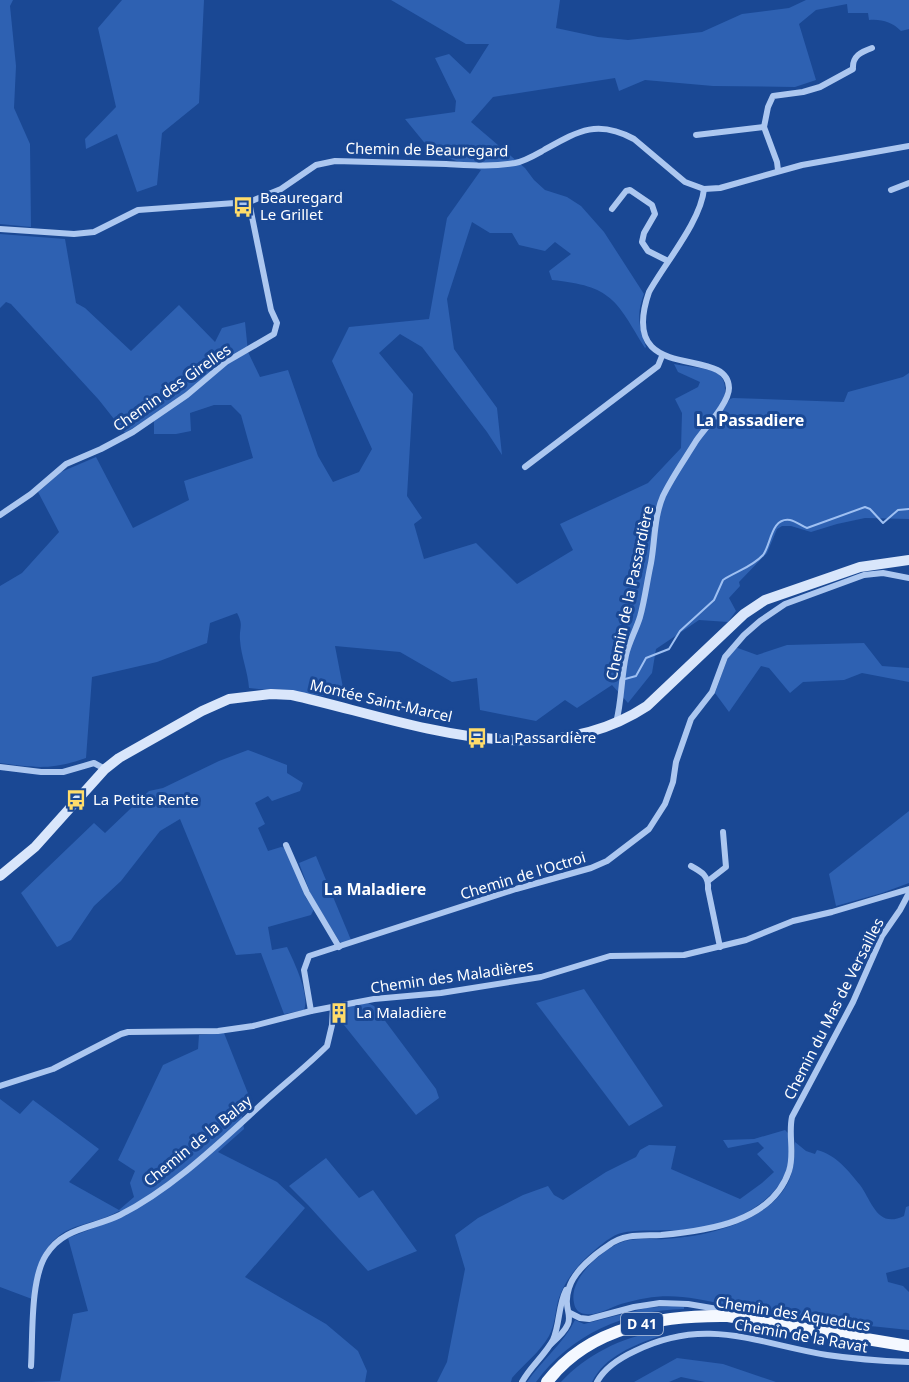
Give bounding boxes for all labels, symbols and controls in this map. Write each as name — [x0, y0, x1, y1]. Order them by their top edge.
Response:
street label: Chemin de Beauregard — [345, 138, 509, 160]
place label: Beauregard Le Grillet — [260, 187, 343, 224]
bus stop icon: Beauregard Le Grillet — [231, 195, 255, 219]
street label: Chemin des Girelles — [109, 339, 234, 435]
district label: La Passadiere — [696, 409, 804, 431]
street label: Chemin de la Passardière — [601, 504, 657, 682]
street label: Montée Saint-Marcel — [308, 674, 454, 726]
bus stop icon: La Passardière — [465, 726, 489, 750]
place label: La Passardière — [494, 727, 596, 747]
bus stop icon: La Petite Rente — [64, 788, 88, 812]
place label: La Petite Rente — [93, 789, 199, 809]
street label: Chemin de l'Octroi — [457, 846, 588, 904]
district label: La Maladiere — [324, 878, 426, 900]
street label: Chemin du Mas de Versailles — [778, 914, 888, 1103]
street label: Chemin des Maladières — [369, 955, 535, 997]
building icon: La Maladière — [327, 1001, 351, 1025]
place label: La Maladière — [356, 1002, 446, 1022]
street label: Chemin de la Balay — [139, 1090, 256, 1190]
street label: Chemin des Aqueducs — [714, 1291, 872, 1335]
road number: D 41 — [621, 1313, 663, 1335]
street label: Chemin de la Ravat — [733, 1313, 870, 1357]

